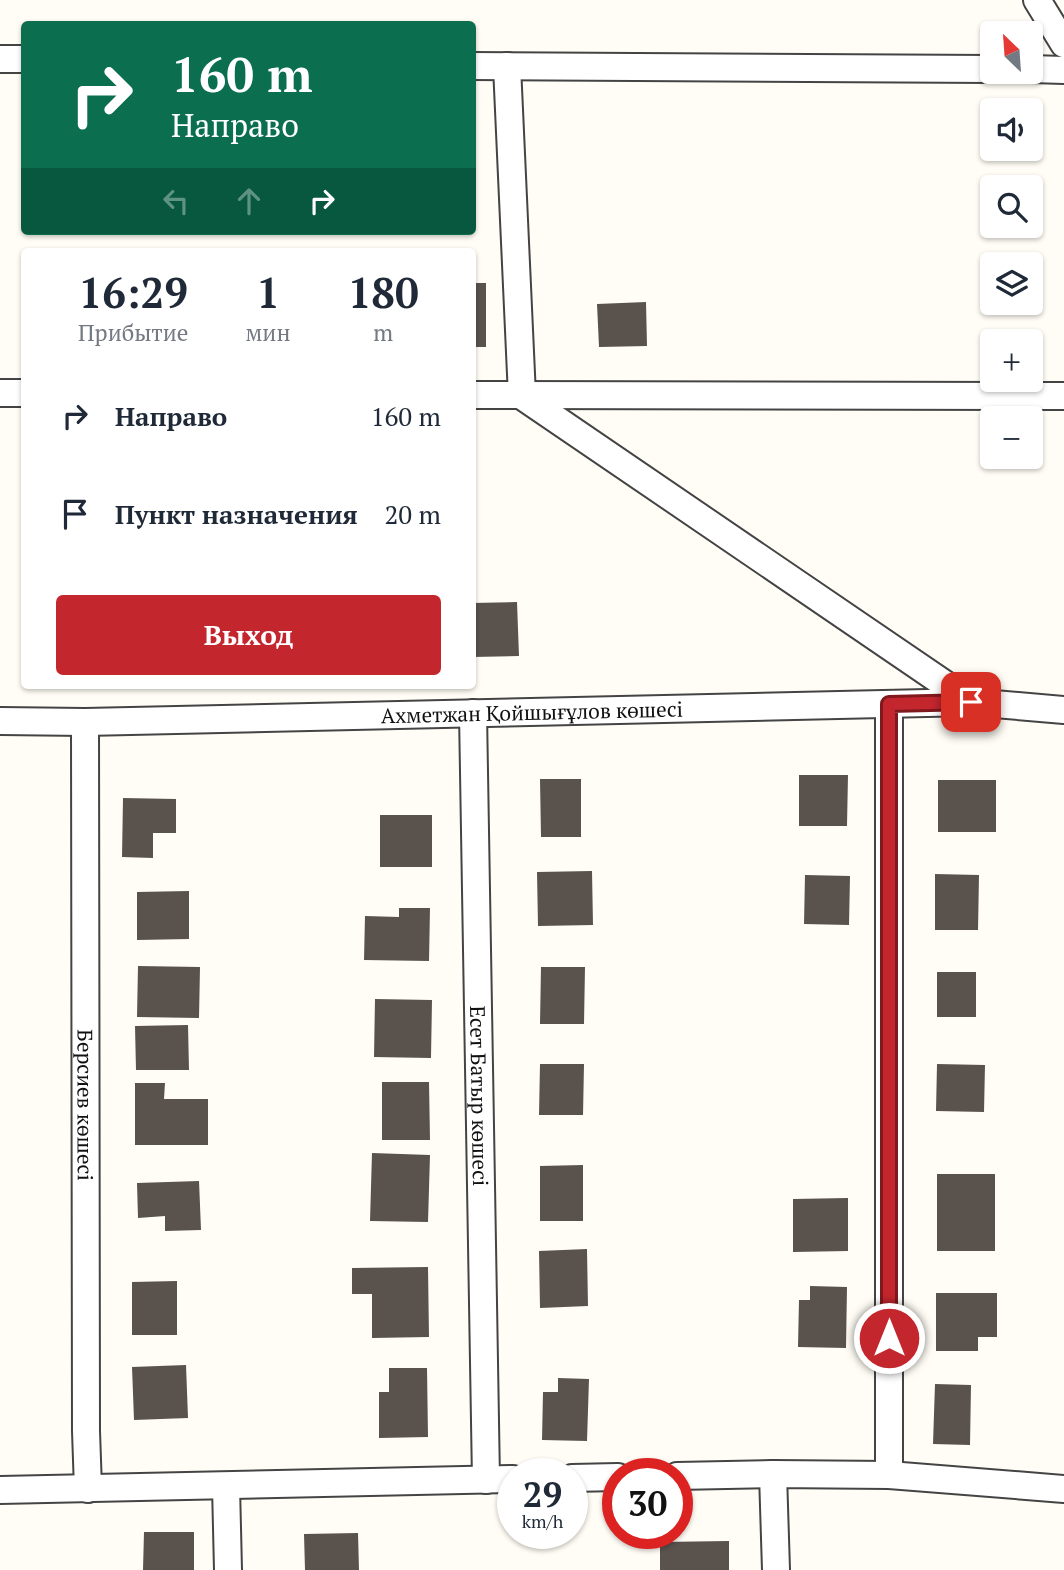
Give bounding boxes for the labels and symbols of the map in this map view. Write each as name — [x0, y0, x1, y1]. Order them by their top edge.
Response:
north arrow — [980, 21, 1043, 84]
pin — [941, 672, 1001, 732]
street label: Ахметжан Қойшығұлов көшесі — [381, 695, 683, 729]
street label: Есет Батыр көшесі — [464, 1005, 495, 1186]
street label: Берсиев көшесі — [71, 1029, 100, 1181]
position arrow — [852, 1301, 926, 1375]
speed limit sign: 30 — [602, 1458, 693, 1549]

